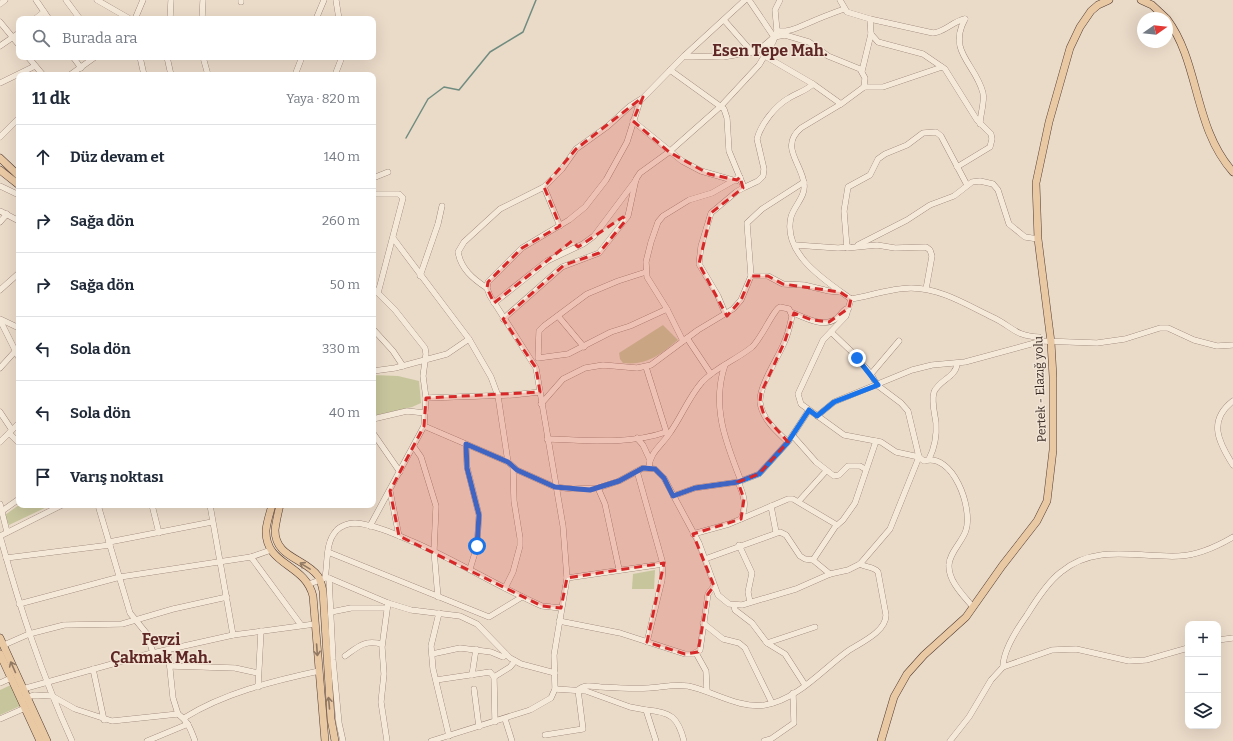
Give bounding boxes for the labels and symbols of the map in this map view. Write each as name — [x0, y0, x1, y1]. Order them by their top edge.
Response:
north arrow — [1137, 12, 1173, 48]
district label: Esen Tepe Mah. — [712, 41, 828, 60]
street label: Pertek - Elazığ yolu — [1031, 335, 1049, 442]
route end — [848, 349, 866, 367]
route start — [468, 537, 486, 555]
one-way arrow — [299, 562, 311, 570]
district label: Fevzi Çakmak Mah. — [110, 630, 212, 667]
one-way arrow — [314, 643, 321, 656]
one-way arrow — [9, 662, 17, 674]
one-way arrow — [326, 697, 333, 710]

